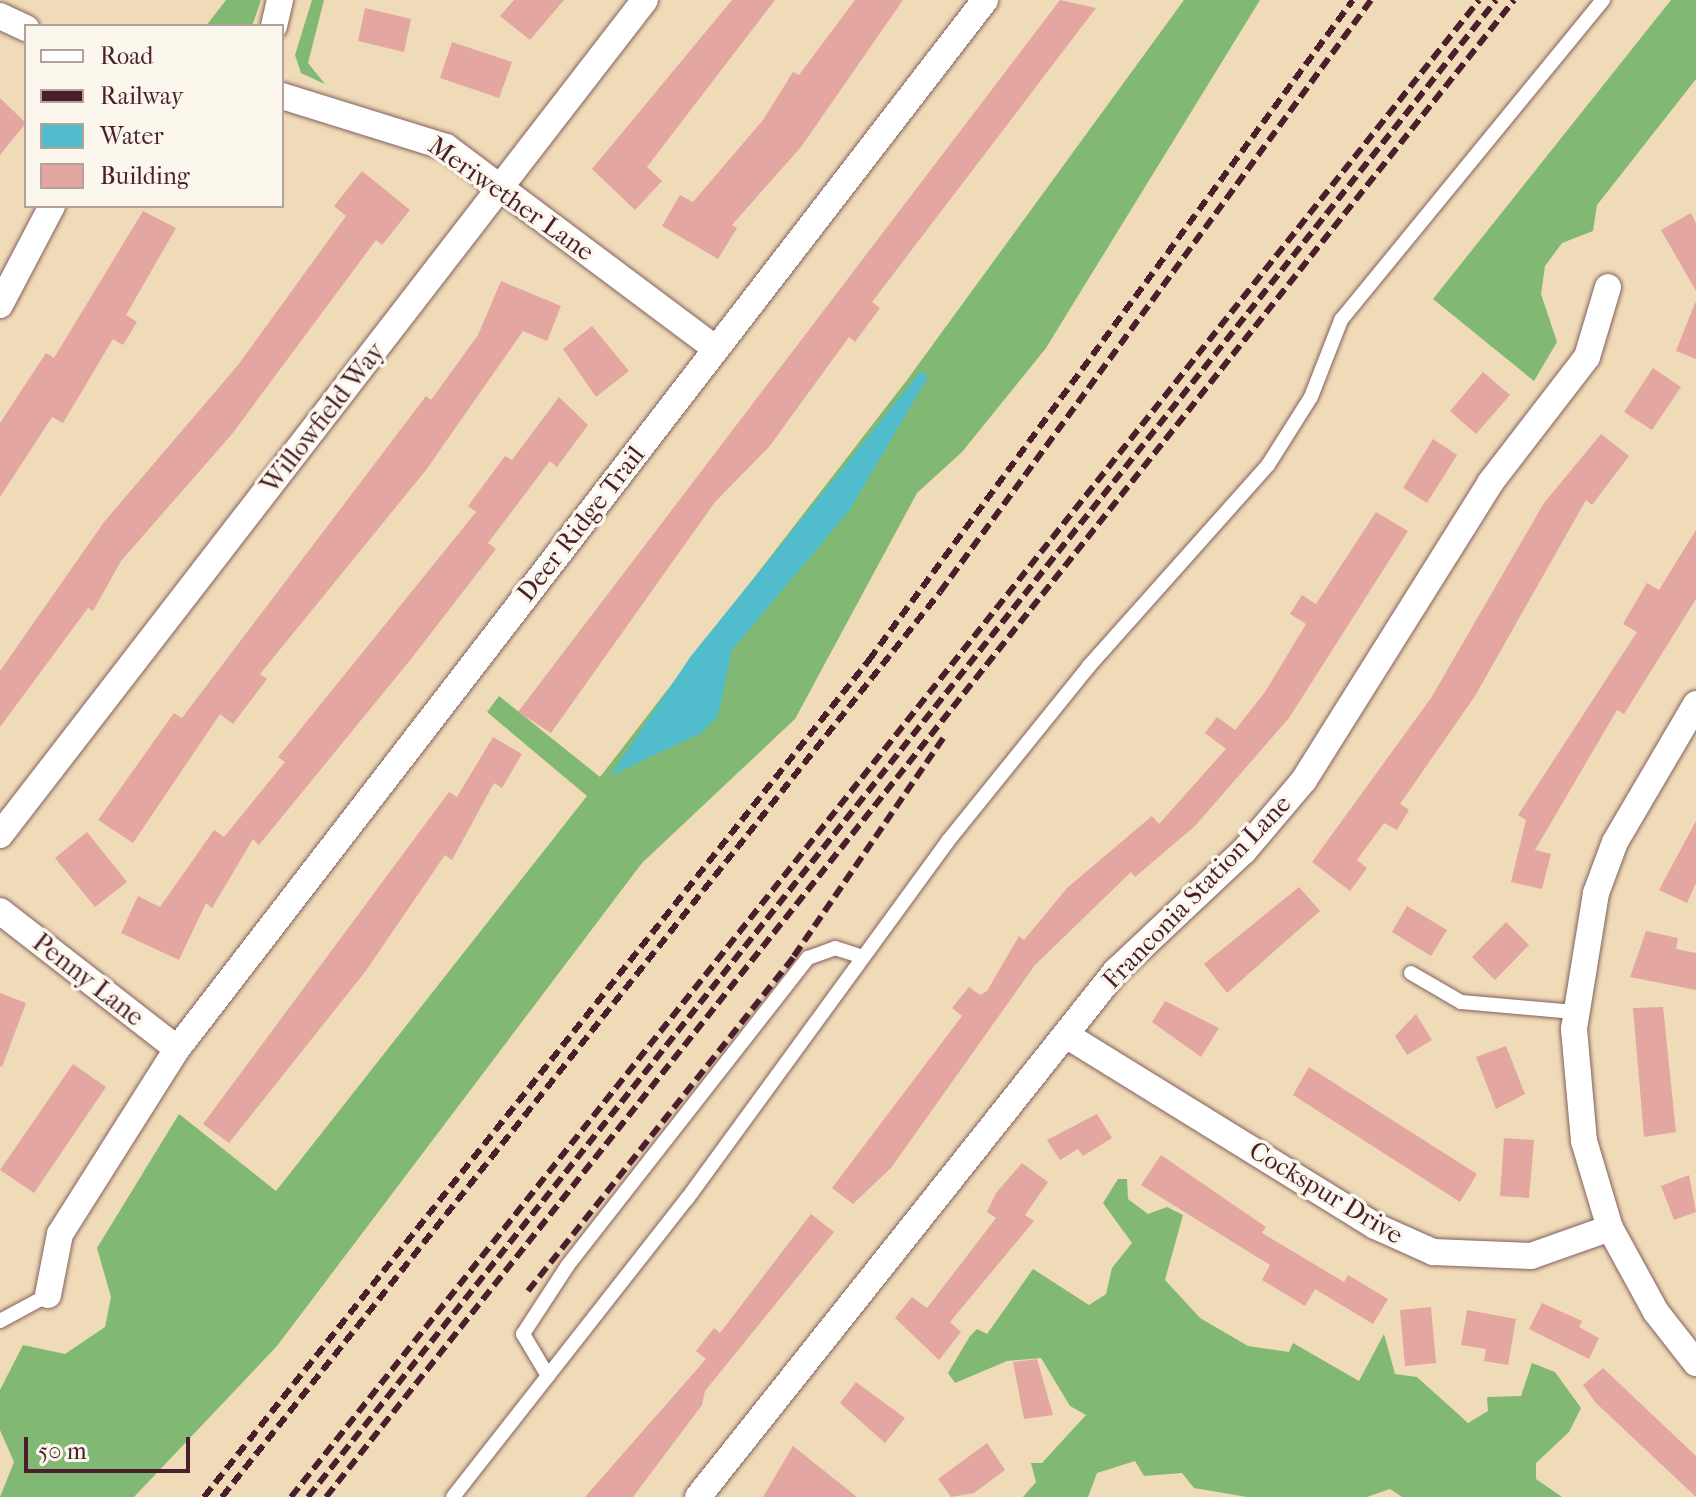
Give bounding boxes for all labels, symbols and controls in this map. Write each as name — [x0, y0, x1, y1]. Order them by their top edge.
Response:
legend — [24, 24, 284, 208]
text: Road — [100, 42, 153, 70]
text: Railway — [100, 82, 183, 110]
text: Water — [100, 122, 164, 150]
street label: Meriwether Lane — [422, 130, 600, 268]
text: Building — [100, 162, 190, 190]
street label: Willowfield Way — [255, 337, 391, 499]
street label: Deer Ridge Trail — [511, 440, 651, 608]
street label: Franconia Station Lane — [1096, 789, 1298, 995]
street label: Penny Lane — [26, 927, 150, 1033]
street label: Cockspur Drive — [1243, 1135, 1409, 1251]
scale bar — [28, 1421, 194, 1471]
text: 50 m — [38, 1437, 87, 1465]

